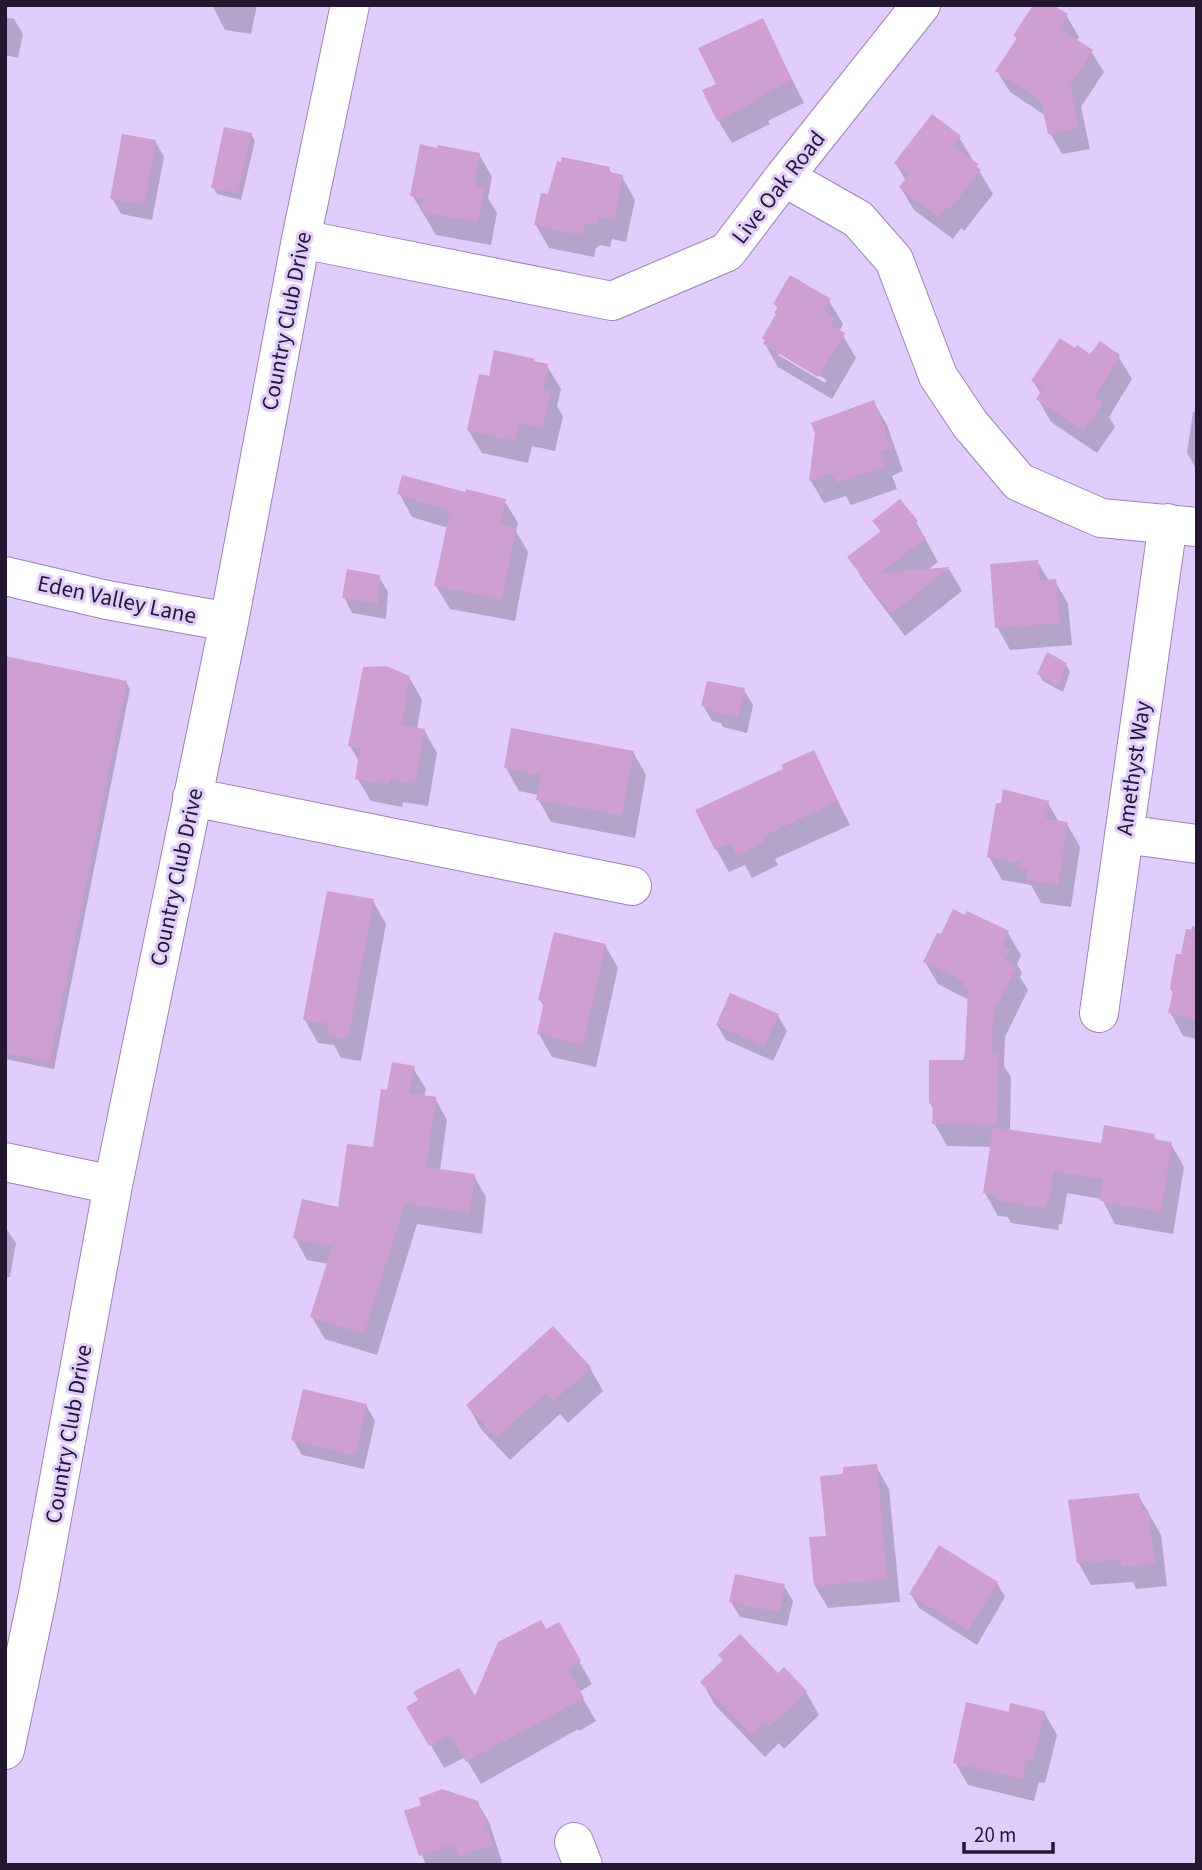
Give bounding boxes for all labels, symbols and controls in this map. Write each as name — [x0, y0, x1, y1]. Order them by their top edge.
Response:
street label: Live Oak Road — [724, 124, 833, 251]
street label: Country Club Drive — [253, 229, 320, 413]
street label: Eden Valley Lane — [34, 567, 199, 632]
street label: Amethyst Way — [1108, 699, 1159, 837]
street label: Country Club Drive — [142, 785, 211, 969]
street label: Country Club Drive — [37, 1342, 100, 1526]
scale bar — [964, 1811, 1053, 1855]
text: 20 m — [974, 1820, 1016, 1850]

